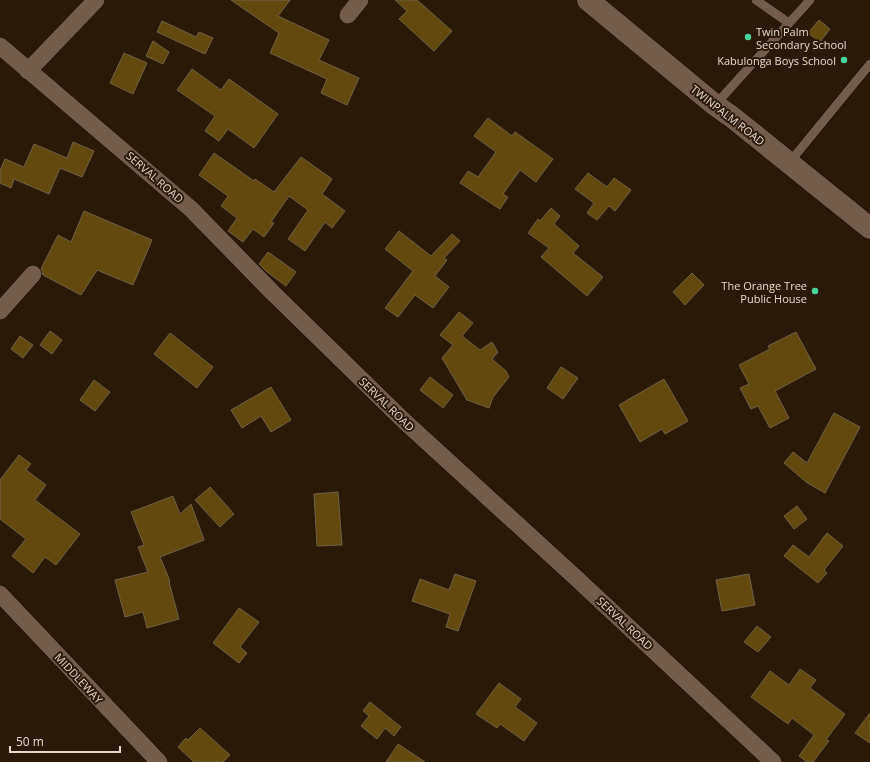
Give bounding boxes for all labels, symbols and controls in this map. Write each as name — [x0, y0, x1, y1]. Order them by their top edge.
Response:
place label: Twin Palm Secondary School — [756, 24, 847, 52]
marker: Twin Palm Secondary School — [743, 32, 753, 42]
place label: Kabulonga Boys School — [717, 53, 836, 68]
marker: Kabulonga Boys School — [839, 55, 849, 65]
street label: TWINPALM ROAD — [688, 81, 768, 149]
street label: SERVAL ROAD — [123, 148, 187, 206]
place label: The Orange Tree Public House — [721, 278, 807, 306]
marker: The Orange Tree Public House — [810, 286, 820, 296]
street label: SERVAL ROAD — [356, 374, 418, 434]
street label: SERVAL ROAD — [594, 593, 656, 653]
street label: MIDDLEWAY — [52, 649, 107, 707]
scale bar — [10, 728, 120, 754]
text: 50 m — [16, 733, 44, 750]

